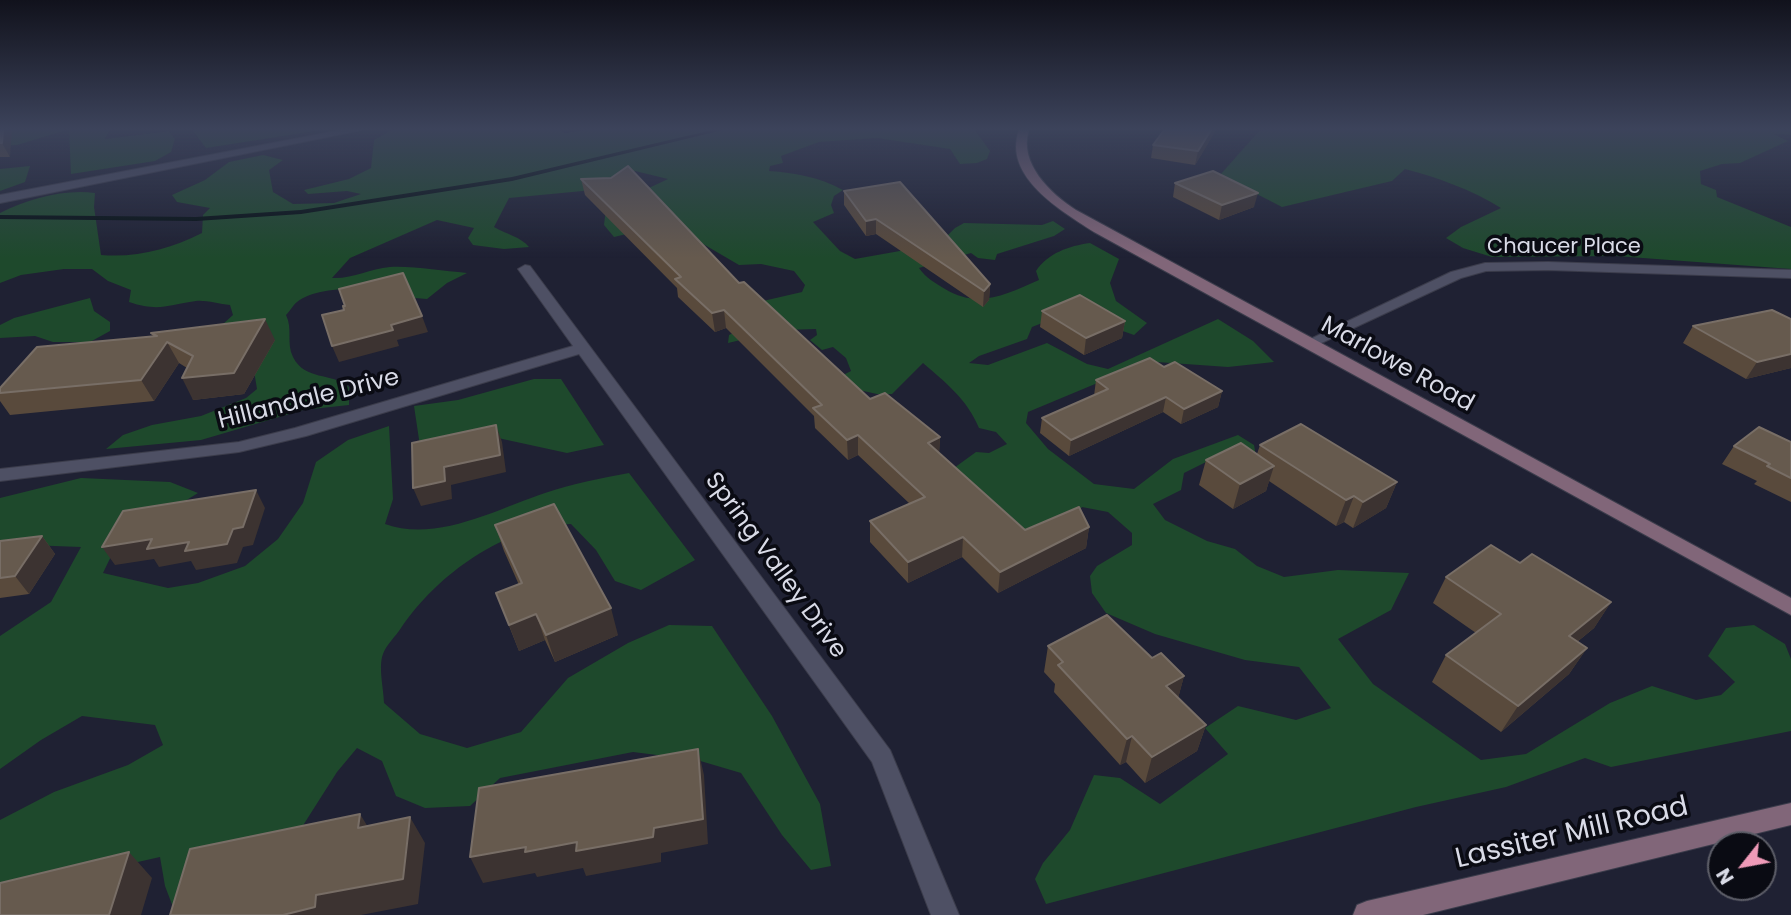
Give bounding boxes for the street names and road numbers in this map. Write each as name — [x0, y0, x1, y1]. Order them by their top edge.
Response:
street label: Chaucer Place — [1487, 235, 1641, 261]
street label: Marlowe Road — [1315, 311, 1479, 419]
street label: Hillandale Drive — [215, 364, 403, 436]
street label: Spring Valley Drive — [698, 468, 852, 664]
street label: Lassiter Mill Road — [1452, 791, 1692, 877]

